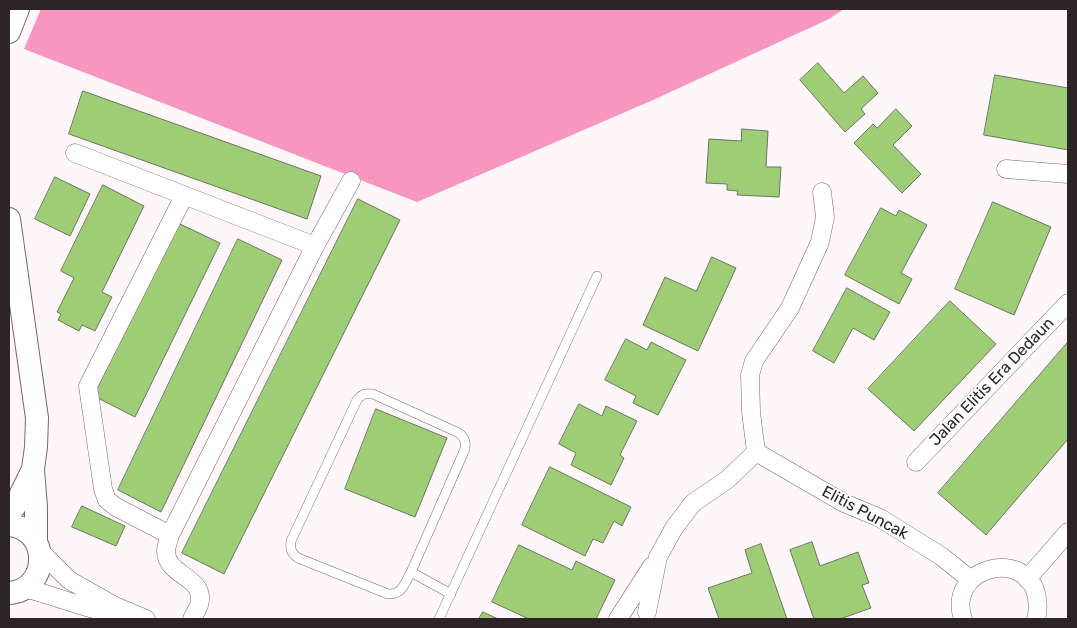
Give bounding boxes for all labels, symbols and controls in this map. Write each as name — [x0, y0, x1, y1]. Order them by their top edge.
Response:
street label: Jalan Elitis Era Dedaun — [926, 314, 1058, 450]
street label: Elitis Puncak — [818, 482, 912, 544]

